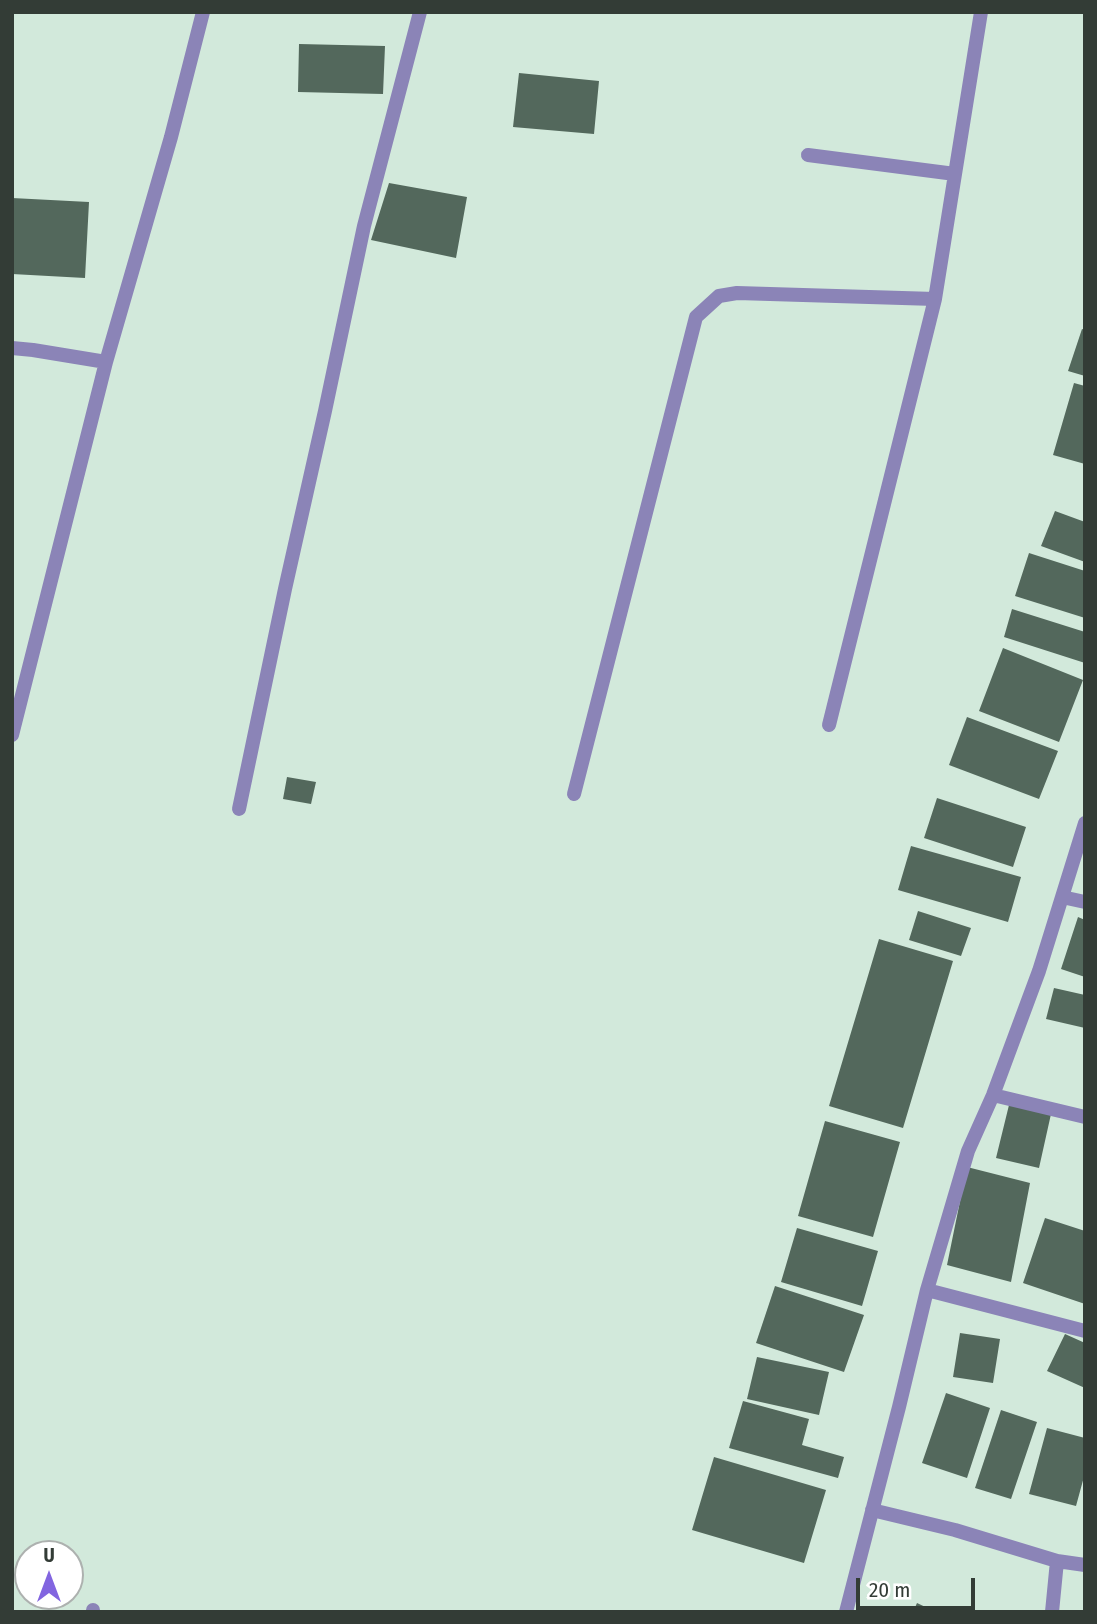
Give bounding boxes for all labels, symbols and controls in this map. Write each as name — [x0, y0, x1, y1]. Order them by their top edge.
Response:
north arrow — [14, 1540, 84, 1610]
text: U — [43, 1544, 55, 1567]
scale bar — [859, 1564, 978, 1608]
text: 20 m — [869, 1577, 910, 1603]

